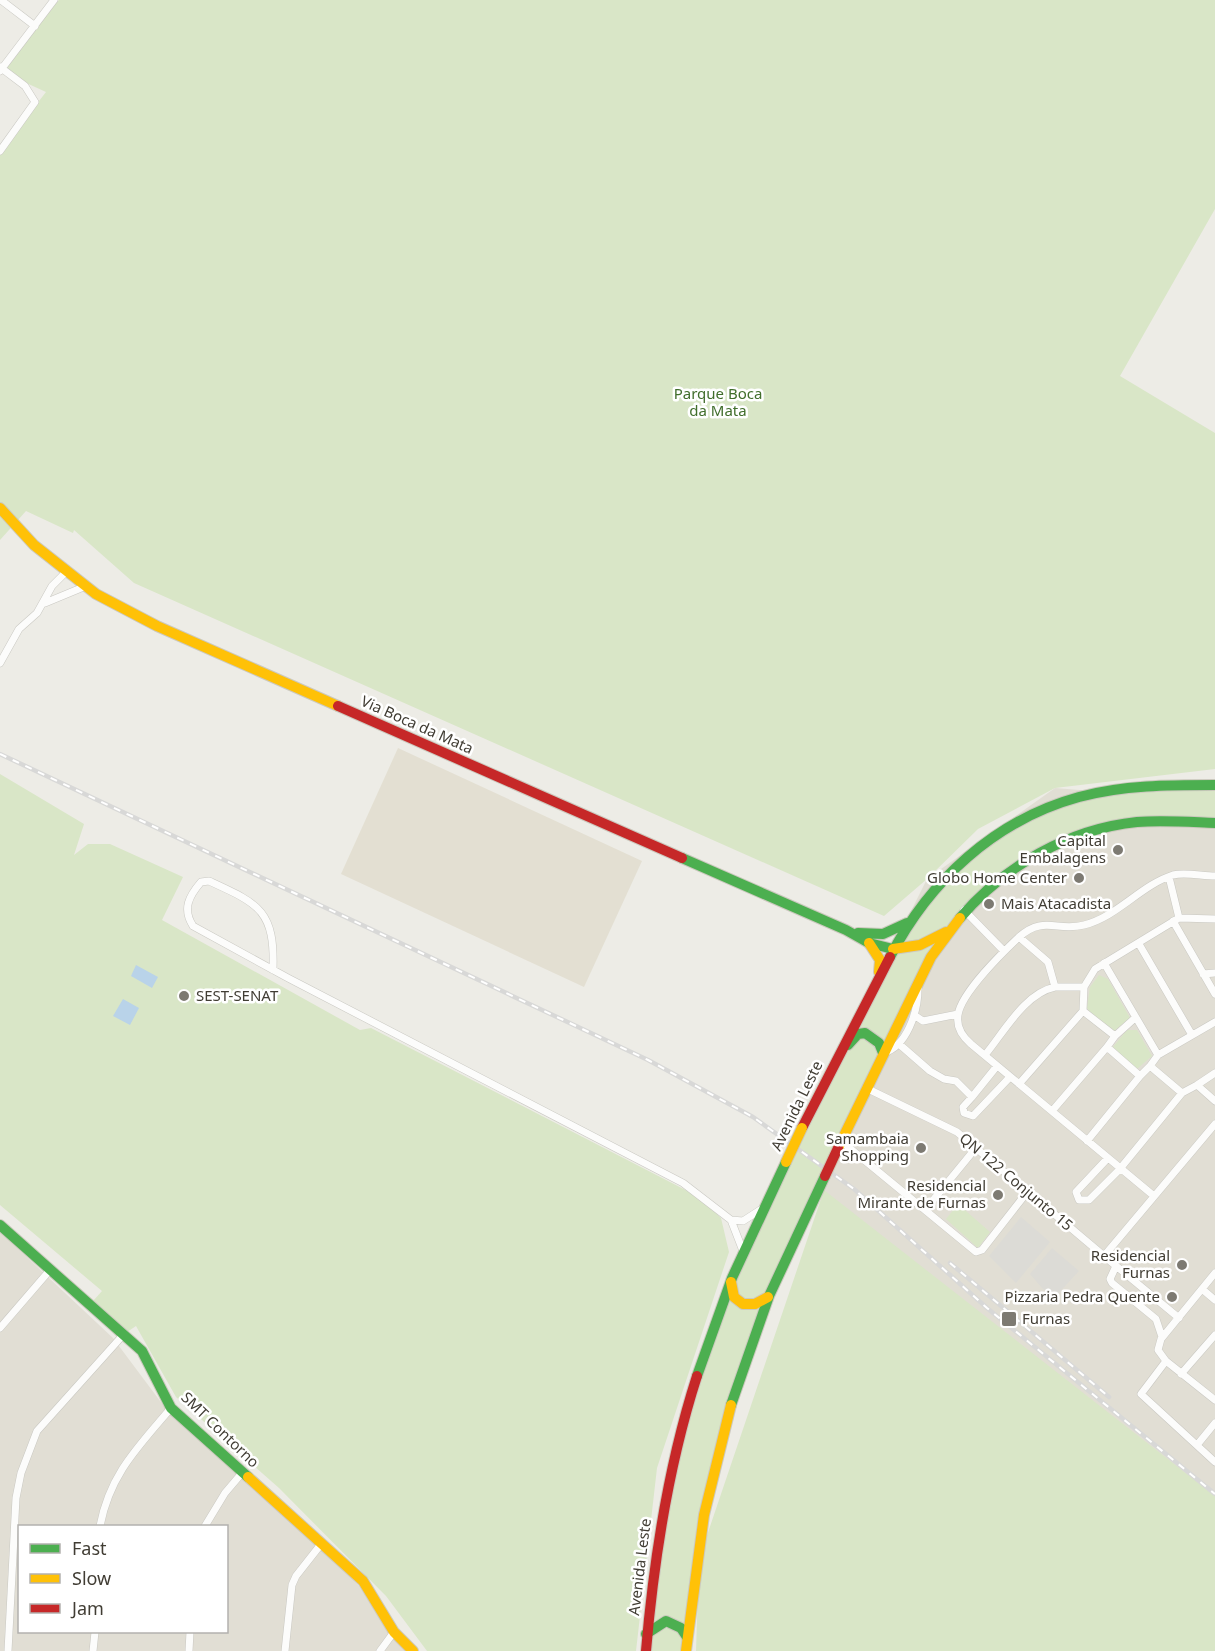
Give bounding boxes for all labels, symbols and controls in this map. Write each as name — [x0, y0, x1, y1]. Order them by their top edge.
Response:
park label: Parque Boca da Mata — [674, 383, 762, 420]
street label: Via Boca da Mata — [358, 690, 477, 758]
place label: Capital Embalagens — [1020, 830, 1106, 867]
marker: Capital Embalagens — [1111, 843, 1125, 857]
place label: Globo Home Center — [927, 867, 1067, 887]
marker: Globo Home Center — [1072, 871, 1086, 885]
place label: Mais Atacadista — [1001, 893, 1111, 913]
marker: Mais Atacadista — [982, 897, 996, 911]
place label: SEST-SENAT — [196, 985, 279, 1005]
marker: SEST-SENAT — [177, 989, 191, 1003]
street label: Avenida Leste — [766, 1057, 827, 1154]
place label: Samambaia Shopping — [826, 1128, 909, 1165]
street label: QN 122 Conjunto 15 — [956, 1128, 1078, 1235]
marker: Samambaia Shopping — [914, 1141, 928, 1155]
place label: Residencial Mirante de Furnas — [857, 1175, 986, 1212]
marker: Residencial Mirante de Furnas — [991, 1188, 1005, 1202]
place label: Residencial Furnas — [1091, 1245, 1170, 1282]
marker: Residencial Furnas — [1175, 1258, 1189, 1272]
place label: Pizzaria Pedra Quente — [1005, 1286, 1160, 1306]
marker: Pizzaria Pedra Quente — [1165, 1290, 1179, 1304]
place label: Furnas — [1022, 1308, 1070, 1328]
marker: Furnas — [1000, 1310, 1018, 1328]
street label: SMT Contorno — [177, 1387, 264, 1472]
street label: Avenida Leste — [623, 1517, 655, 1617]
legend — [18, 1525, 228, 1633]
text: Fast — [72, 1536, 107, 1560]
text: Slow — [72, 1566, 111, 1590]
text: Jam — [70, 1596, 104, 1620]

